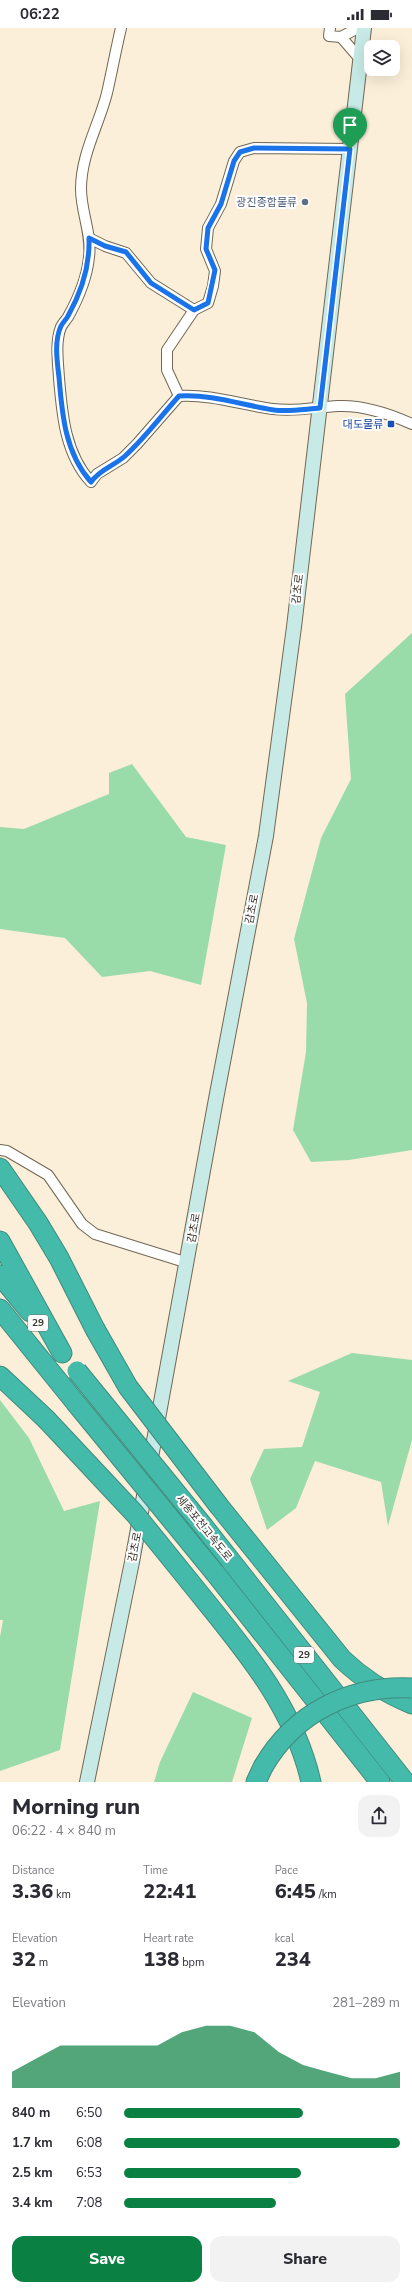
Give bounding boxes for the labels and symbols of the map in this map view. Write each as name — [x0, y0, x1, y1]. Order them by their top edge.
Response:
pin — [333, 108, 367, 149]
place label: 광진종합물류 — [236, 195, 297, 210]
marker: 광진종합물류 — [300, 197, 310, 207]
place label: 대도물류 — [343, 417, 383, 432]
marker: 대도물류 — [386, 419, 396, 429]
street label: 감초로 — [289, 573, 307, 605]
street label: 감초로 — [242, 893, 262, 925]
street label: 감초로 — [184, 1212, 204, 1244]
road number: 29 — [28, 1315, 48, 1331]
street label: 세종포천고속도로 — [173, 1492, 235, 1564]
street label: 감초로 — [125, 1531, 145, 1563]
road number: 29 — [294, 1647, 314, 1663]

